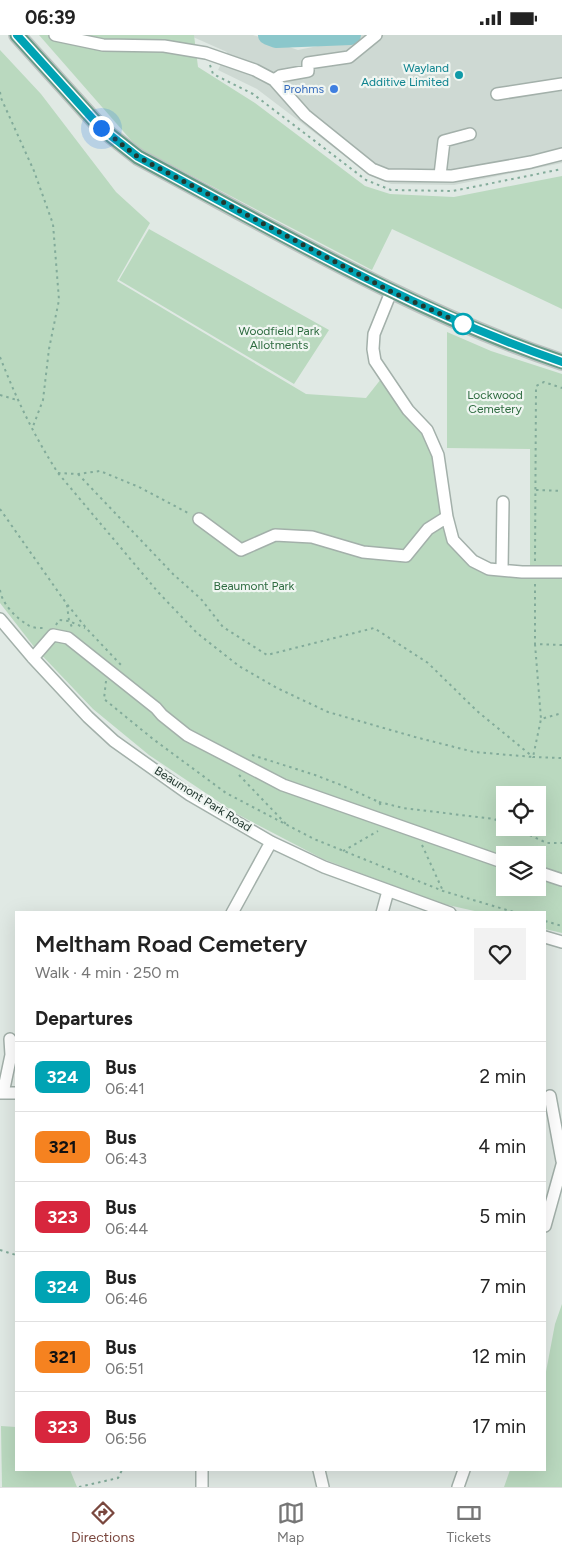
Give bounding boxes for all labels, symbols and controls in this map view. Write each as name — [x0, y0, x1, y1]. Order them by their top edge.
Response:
text: 06:39 — [25, 6, 76, 29]
place label: Wayland Additive Limited — [361, 61, 449, 89]
marker: Wayland Additive Limited — [453, 69, 465, 81]
place label: Prohms — [284, 82, 324, 96]
marker: Prohms — [328, 83, 340, 95]
your location — [89, 116, 114, 141]
unlabelled marker — [452, 313, 474, 335]
park label: Woodfield Park Allotments — [238, 324, 320, 352]
park label: Lockwood Cemetery — [467, 388, 523, 416]
park label: Beaumont Park — [214, 579, 295, 593]
street label: Beaumont Park Road — [152, 764, 254, 834]
map controls — [496, 786, 546, 896]
button: locate — [496, 786, 546, 836]
button: layers — [496, 846, 546, 896]
button: heart — [474, 928, 526, 980]
text: Meltham Road Cemetery — [35, 929, 307, 958]
text: Walk · 4 min · 250 m — [35, 963, 179, 982]
text: Departures — [35, 1007, 133, 1030]
text: Bus — [105, 1056, 136, 1079]
text: 2 min — [480, 1065, 526, 1088]
text: 324 — [47, 1066, 78, 1088]
text: 06:41 — [105, 1079, 145, 1098]
text: Bus — [105, 1126, 136, 1149]
text: 4 min — [478, 1135, 526, 1158]
text: 321 — [48, 1136, 77, 1158]
text: 06:43 — [105, 1149, 147, 1168]
text: Bus — [105, 1196, 136, 1219]
text: 5 min — [479, 1205, 526, 1228]
text: 323 — [47, 1206, 78, 1228]
text: 06:44 — [105, 1219, 148, 1238]
text: Bus — [105, 1266, 136, 1289]
text: 7 min — [480, 1275, 526, 1298]
text: 324 — [47, 1276, 78, 1298]
text: 06:46 — [105, 1289, 147, 1308]
text: Bus — [105, 1336, 136, 1359]
text: 12 min — [472, 1345, 526, 1368]
text: 321 — [48, 1346, 77, 1368]
text: 06:51 — [105, 1359, 144, 1378]
text: Bus — [105, 1406, 136, 1429]
text: 17 min — [472, 1415, 526, 1438]
text: 323 — [47, 1416, 78, 1438]
text: 06:56 — [105, 1429, 147, 1448]
tab: Directions — [71, 1499, 135, 1546]
tab: Map — [277, 1499, 305, 1546]
tab: Tickets — [446, 1499, 491, 1546]

